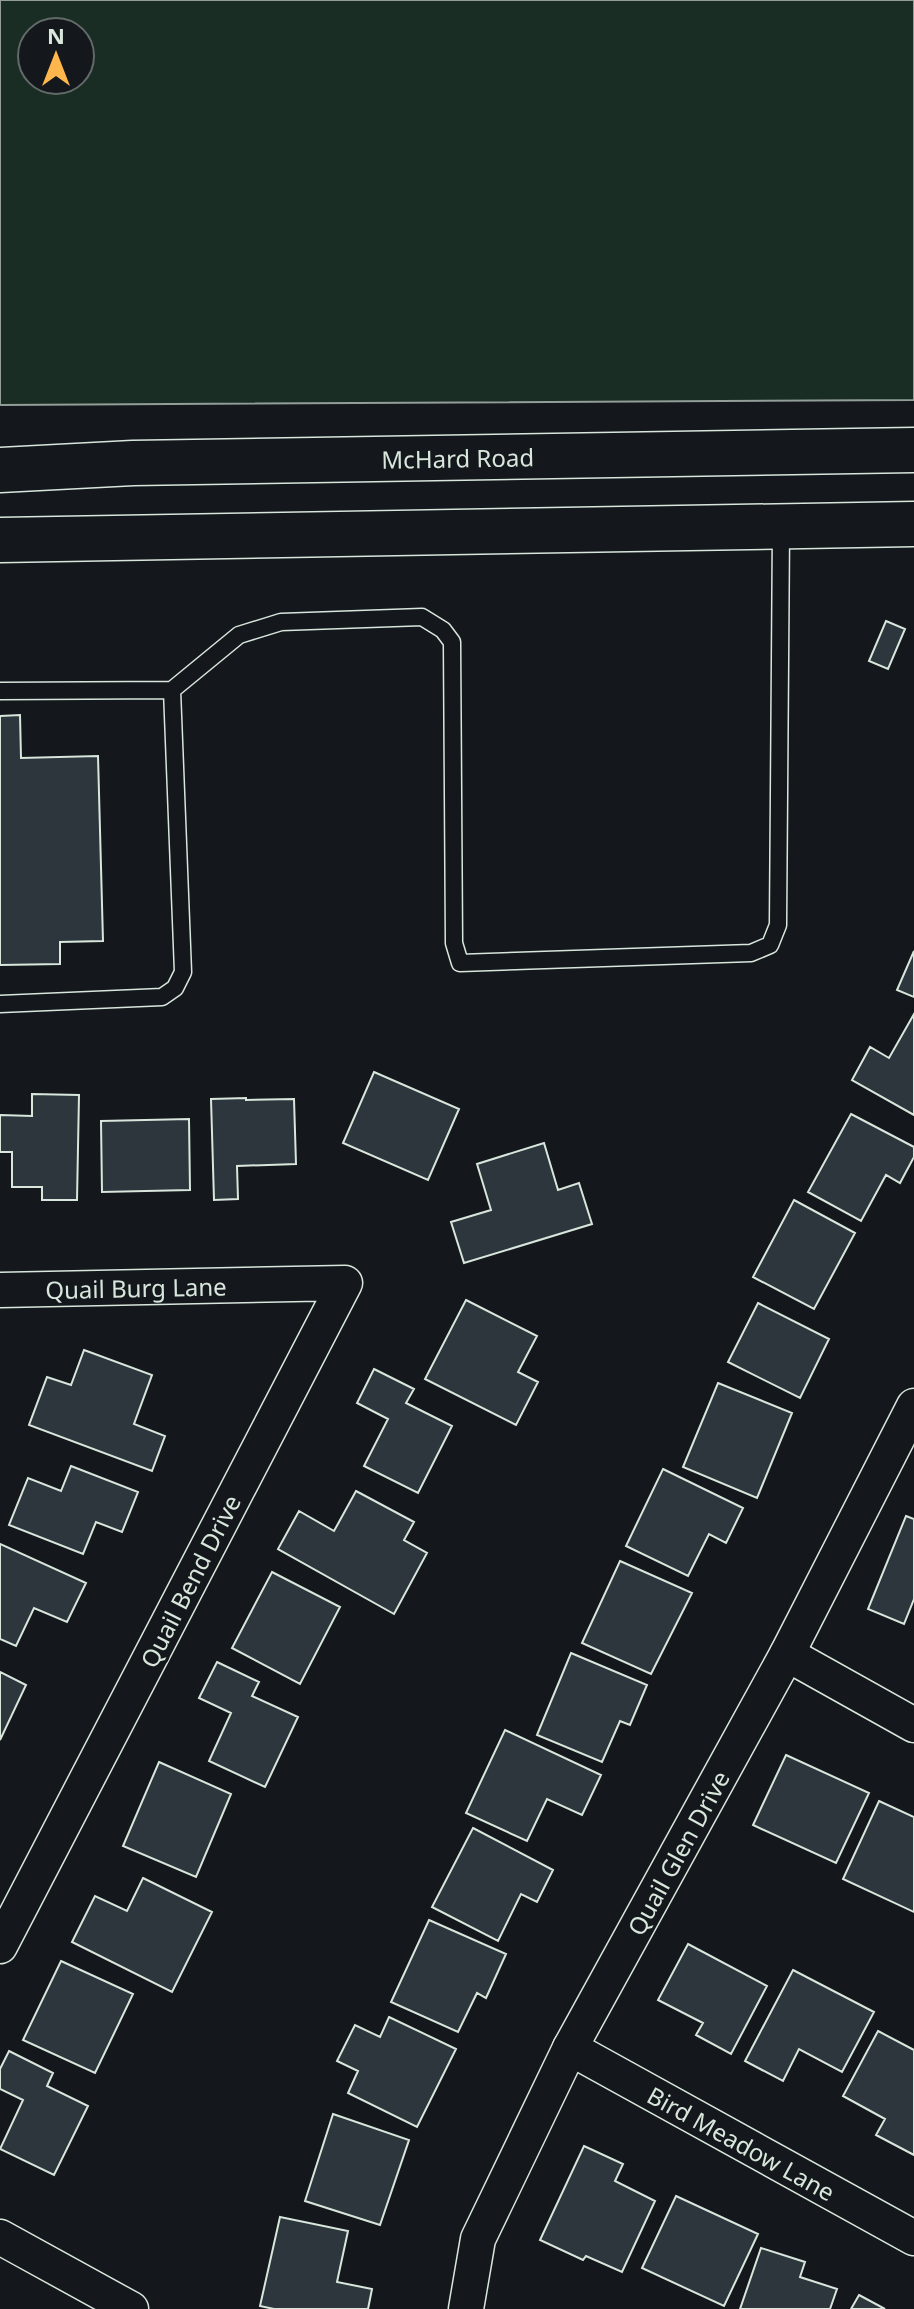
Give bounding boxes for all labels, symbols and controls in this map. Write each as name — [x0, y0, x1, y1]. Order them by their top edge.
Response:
north arrow — [16, 16, 96, 96]
text: N — [47, 20, 65, 50]
street label: McHard Road — [381, 440, 534, 475]
street label: Quail Burg Lane — [45, 1269, 227, 1306]
street label: Quail Bend Drive — [132, 1489, 248, 1673]
street label: Quail Glen Drive — [619, 1764, 736, 1941]
street label: Bird Meadow Lane — [642, 2078, 841, 2208]

